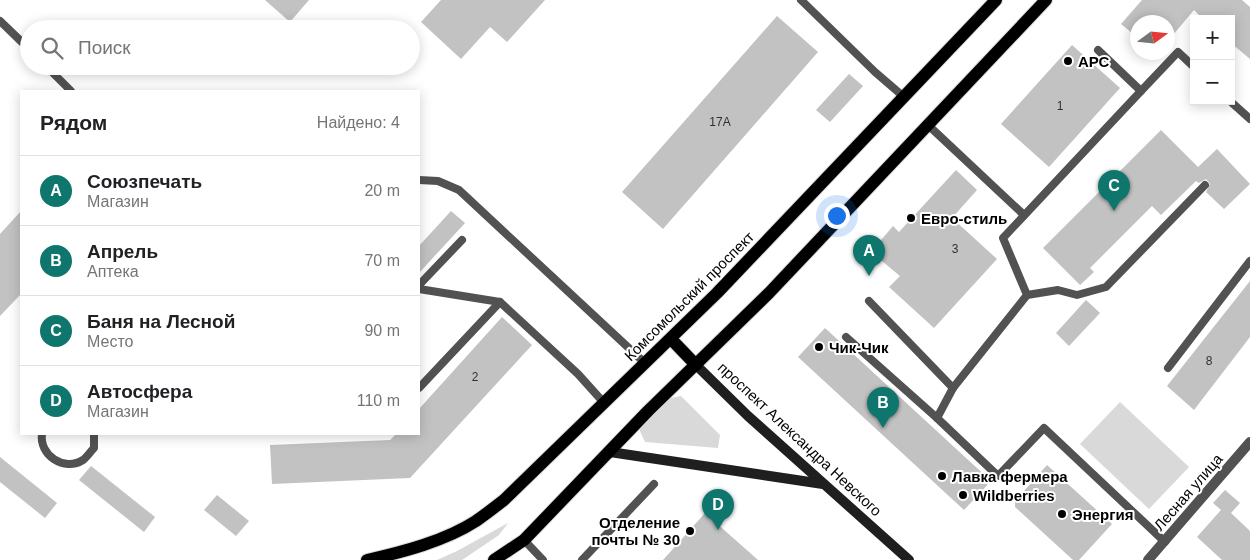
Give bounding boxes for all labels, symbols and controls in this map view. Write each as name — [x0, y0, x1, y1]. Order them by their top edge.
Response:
north arrow — [1130, 15, 1175, 60]
map controls — [1190, 15, 1235, 105]
button: + — [1190, 15, 1235, 60]
search box — [20, 20, 420, 75]
icon: search — [38, 34, 66, 62]
text: Поиск — [78, 37, 131, 58]
place label: АРС — [1078, 53, 1109, 70]
marker: АРС — [1062, 55, 1074, 67]
button: − — [1190, 60, 1235, 105]
house number: 1 — [1057, 99, 1064, 113]
text: Рядом — [40, 111, 107, 134]
text: Найдено: 4 — [317, 114, 400, 131]
house number: 17А — [709, 115, 731, 129]
pin: C — [1098, 170, 1130, 211]
text: Союзпечать — [87, 171, 202, 192]
text: A — [50, 182, 62, 199]
text: 20 m — [364, 182, 400, 199]
text: Магазин — [87, 193, 149, 210]
your location — [824, 203, 850, 229]
place label: Евро-стиль — [921, 210, 1007, 227]
marker: Евро-стиль — [905, 212, 917, 224]
street label: Комсомольский проспект — [621, 228, 757, 364]
pin: A — [853, 235, 885, 276]
text: Апрель — [87, 241, 158, 262]
house number: 3 — [952, 242, 959, 256]
text: B — [50, 252, 62, 269]
text: 70 m — [364, 252, 400, 269]
text: Аптека — [87, 263, 139, 280]
text: Баня на Лесной — [87, 311, 235, 332]
text: C — [50, 322, 62, 339]
text: 90 m — [364, 322, 400, 339]
text: Место — [87, 333, 133, 350]
place label: Чик-Чик — [829, 339, 889, 356]
marker: Чик-Чик — [813, 341, 825, 353]
house number: 8 — [1206, 354, 1213, 368]
street label: проспект Александра Невского — [715, 359, 885, 519]
house number: 2 — [472, 370, 479, 384]
text: Автосфера — [87, 381, 192, 402]
pin: B — [867, 387, 899, 428]
text: D — [50, 392, 62, 409]
text: 110 m — [357, 392, 400, 409]
text: Магазин — [87, 403, 149, 420]
street label: Лесная улица — [1150, 450, 1226, 534]
place label: Лавка фермера — [952, 468, 1068, 485]
marker: Лавка фермера — [936, 470, 948, 482]
place label: Wildberries — [973, 487, 1055, 504]
pin: D — [702, 489, 734, 530]
marker: Wildberries — [957, 489, 969, 501]
place label: Энергия — [1072, 506, 1133, 523]
marker: Энергия — [1056, 508, 1068, 520]
place label: Отделение почты № 30 — [592, 514, 680, 548]
marker: Отделение почты № 30 — [684, 525, 696, 537]

